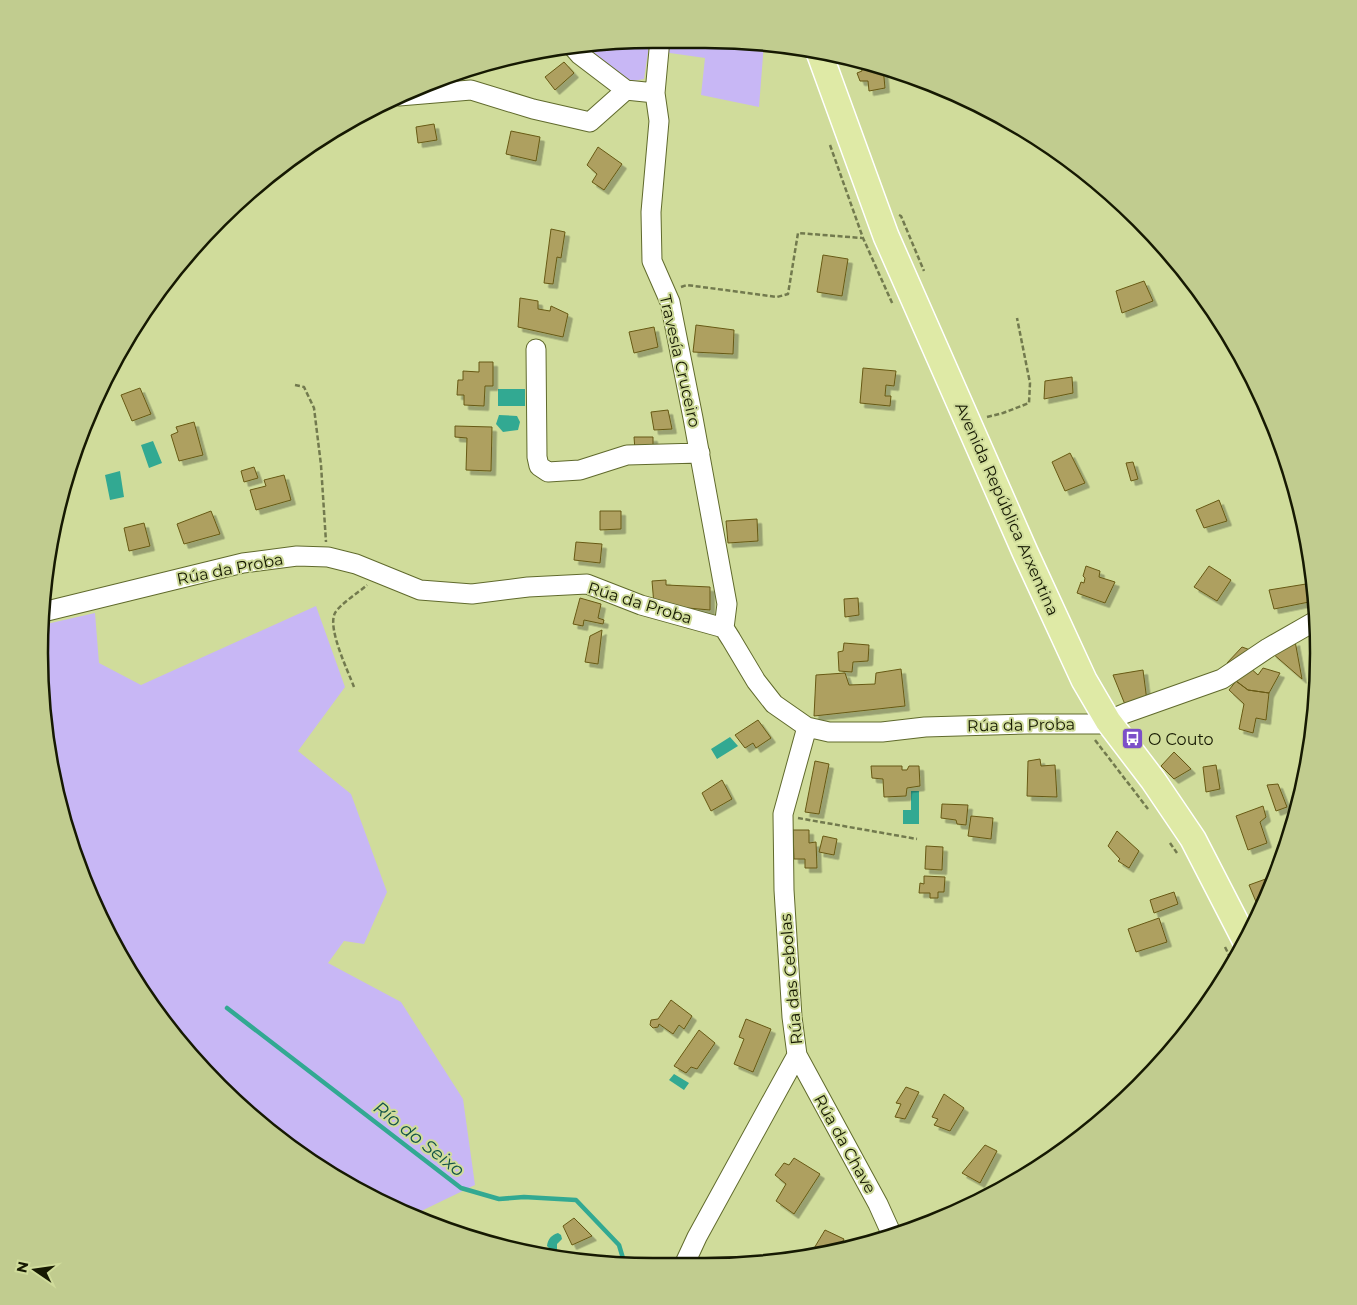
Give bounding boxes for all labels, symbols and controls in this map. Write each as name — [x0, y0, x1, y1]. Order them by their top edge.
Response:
street label: Travesía Cruceiro — [656, 293, 704, 429]
street label: Avenida República Arxentina — [951, 400, 1063, 618]
street label: Rúa da Proba — [175, 549, 285, 589]
street label: Rúa da Proba — [586, 578, 694, 628]
street label: Rúa da Proba — [967, 715, 1075, 735]
bus stop icon: O Couto — [1120, 727, 1144, 751]
place label: O Couto — [1148, 730, 1214, 749]
street label: Rúa das Cebolas — [776, 913, 806, 1045]
street label: Rúa da Chave — [810, 1091, 880, 1197]
water label: Río do Seixo — [369, 1097, 469, 1181]
north arrow — [10, 1245, 60, 1295]
text: N — [12, 1260, 32, 1275]

